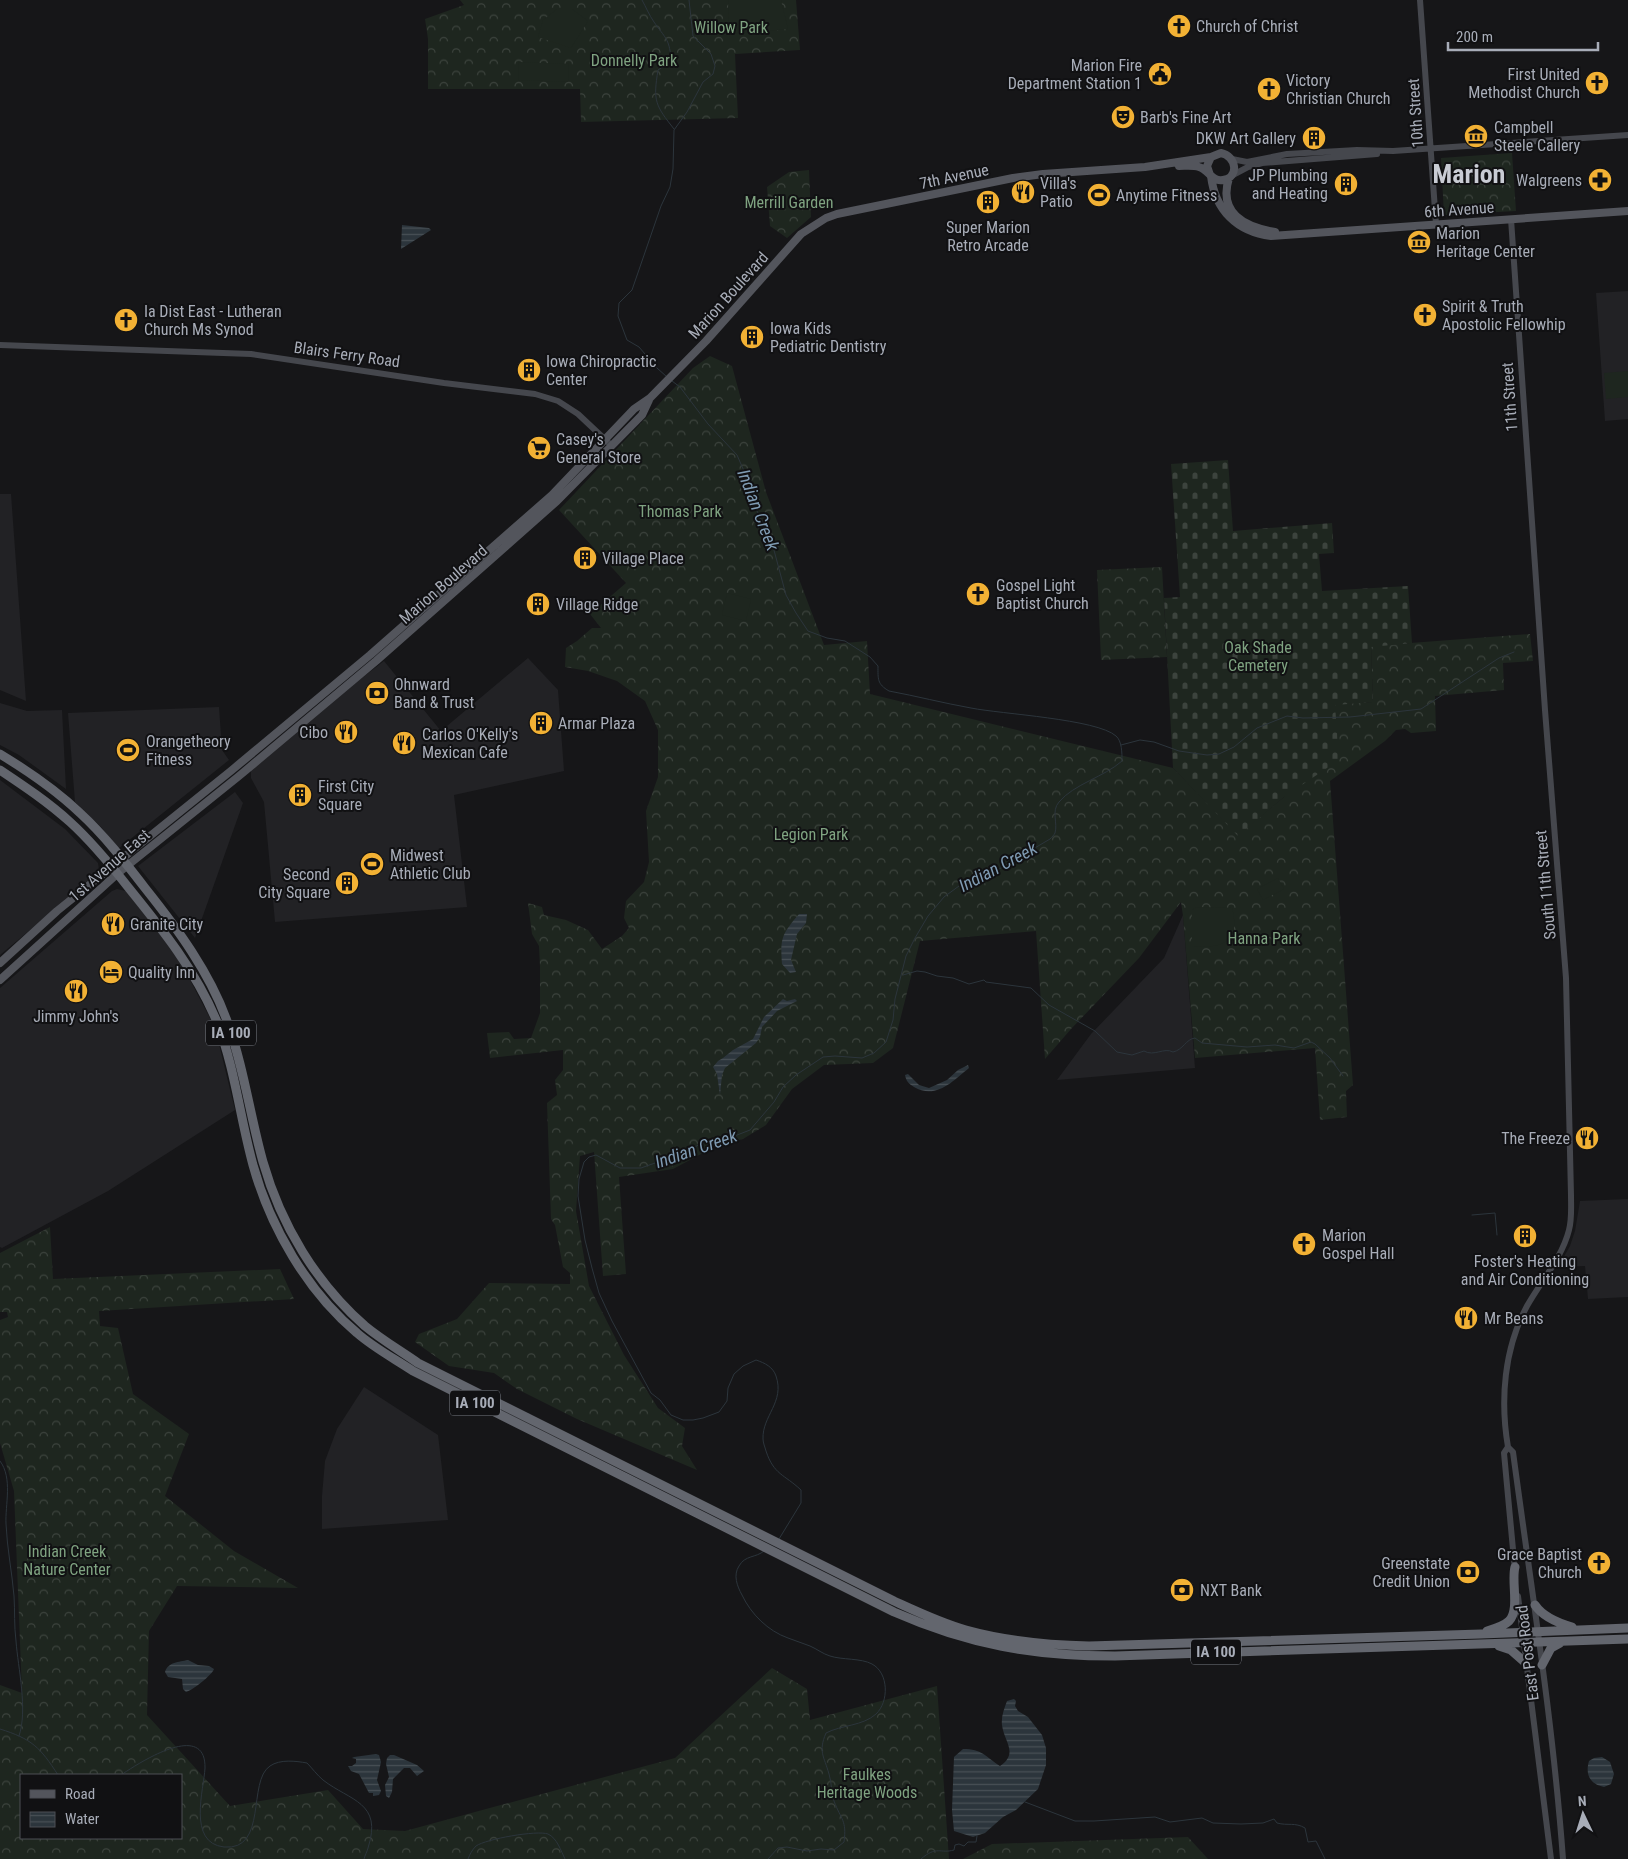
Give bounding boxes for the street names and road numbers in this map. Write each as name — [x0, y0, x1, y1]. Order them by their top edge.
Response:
street label: 10th Street — [1404, 77, 1427, 148]
street label: 7th Avenue — [918, 160, 990, 193]
street label: 6th Avenue — [1423, 198, 1495, 221]
street label: Marion Boulevard — [684, 248, 772, 343]
street label: Blairs Ferry Road — [293, 338, 401, 371]
street label: 11th Street — [1498, 361, 1521, 432]
street label: Marion Boulevard — [395, 541, 491, 628]
street label: 1st Avenue East — [65, 825, 154, 906]
street label: South 11th Street — [1531, 829, 1560, 940]
road number: IA 100 — [206, 1020, 256, 1046]
road number: IA 100 — [450, 1390, 500, 1416]
street label: East Post Road — [1512, 1604, 1543, 1702]
road number: IA 100 — [1191, 1640, 1241, 1664]

